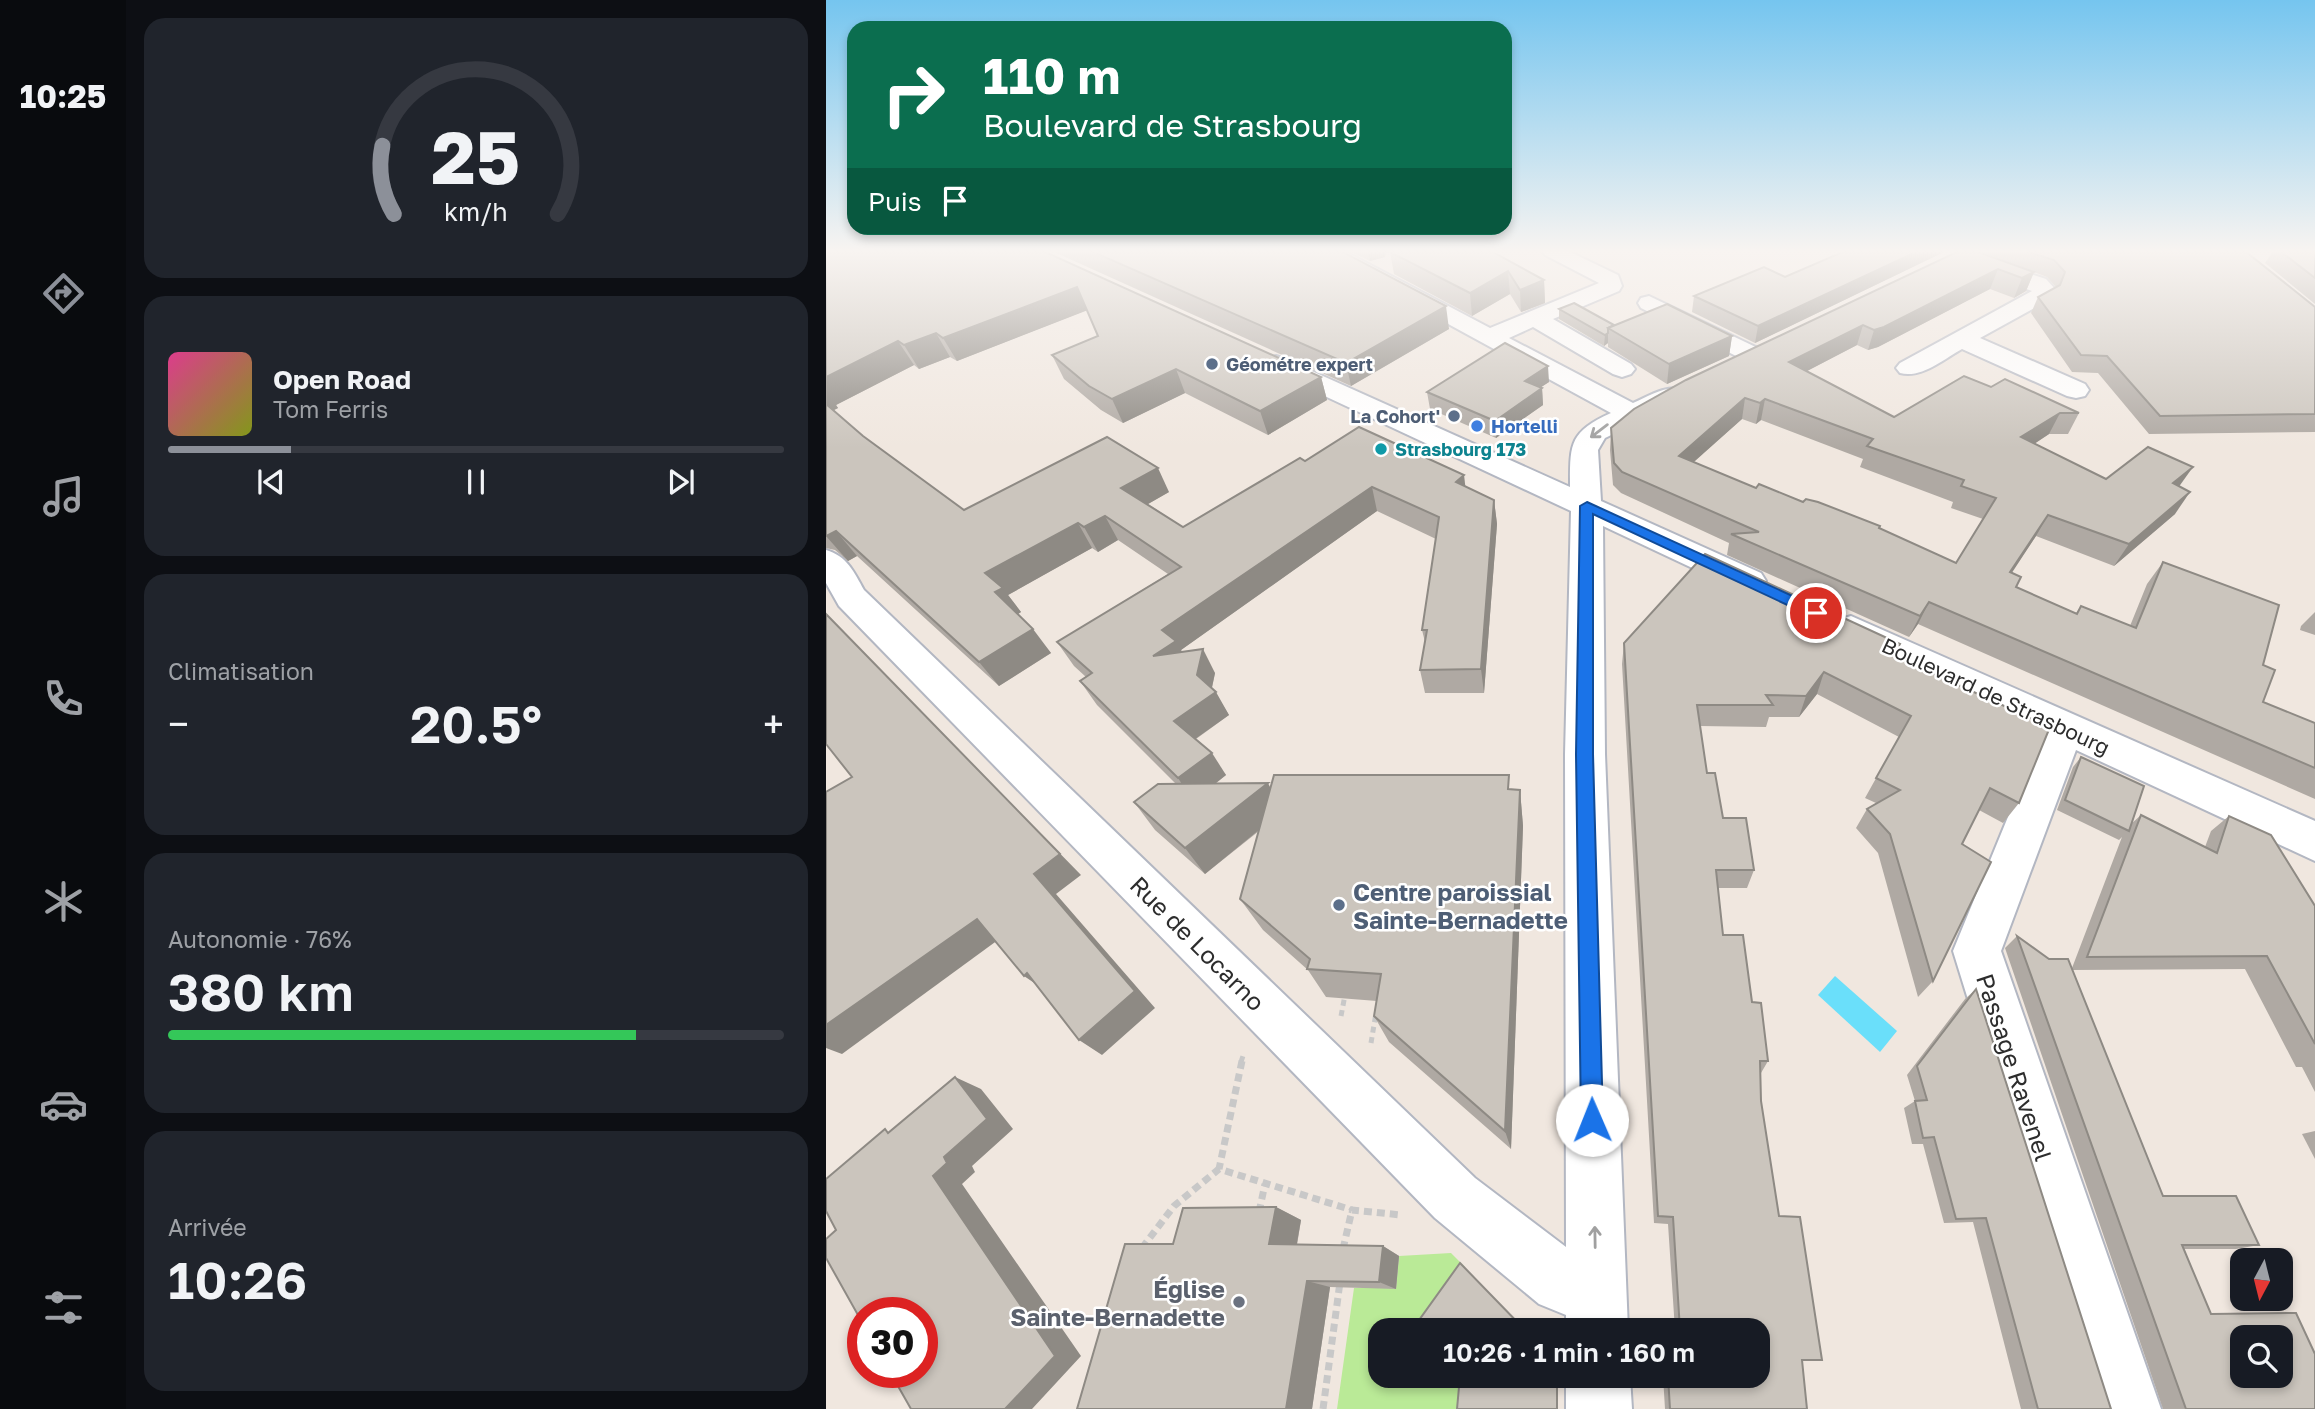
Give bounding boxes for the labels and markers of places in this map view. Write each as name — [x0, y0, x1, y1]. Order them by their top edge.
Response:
place label: Géométre expert — [1226, 353, 1373, 375]
marker: Géométre expert — [1204, 356, 1220, 372]
place label: La Cohort' — [1350, 405, 1440, 427]
marker: La Cohort' — [1446, 408, 1462, 424]
place label: Hortelli — [1491, 415, 1558, 437]
marker: Hortelli — [1469, 418, 1485, 434]
place label: Strasbourg 173 — [1395, 438, 1526, 460]
marker: Strasbourg 173 — [1373, 441, 1389, 457]
pin — [1786, 583, 1846, 643]
place label: Centre paroissial Sainte-Bernadette — [1353, 877, 1568, 934]
marker: Centre paroissial Sainte-Bernadette — [1331, 897, 1347, 913]
place label: Église Sainte-Bernadette — [1010, 1274, 1225, 1331]
marker: Église Sainte-Bernadette — [1231, 1294, 1247, 1310]

